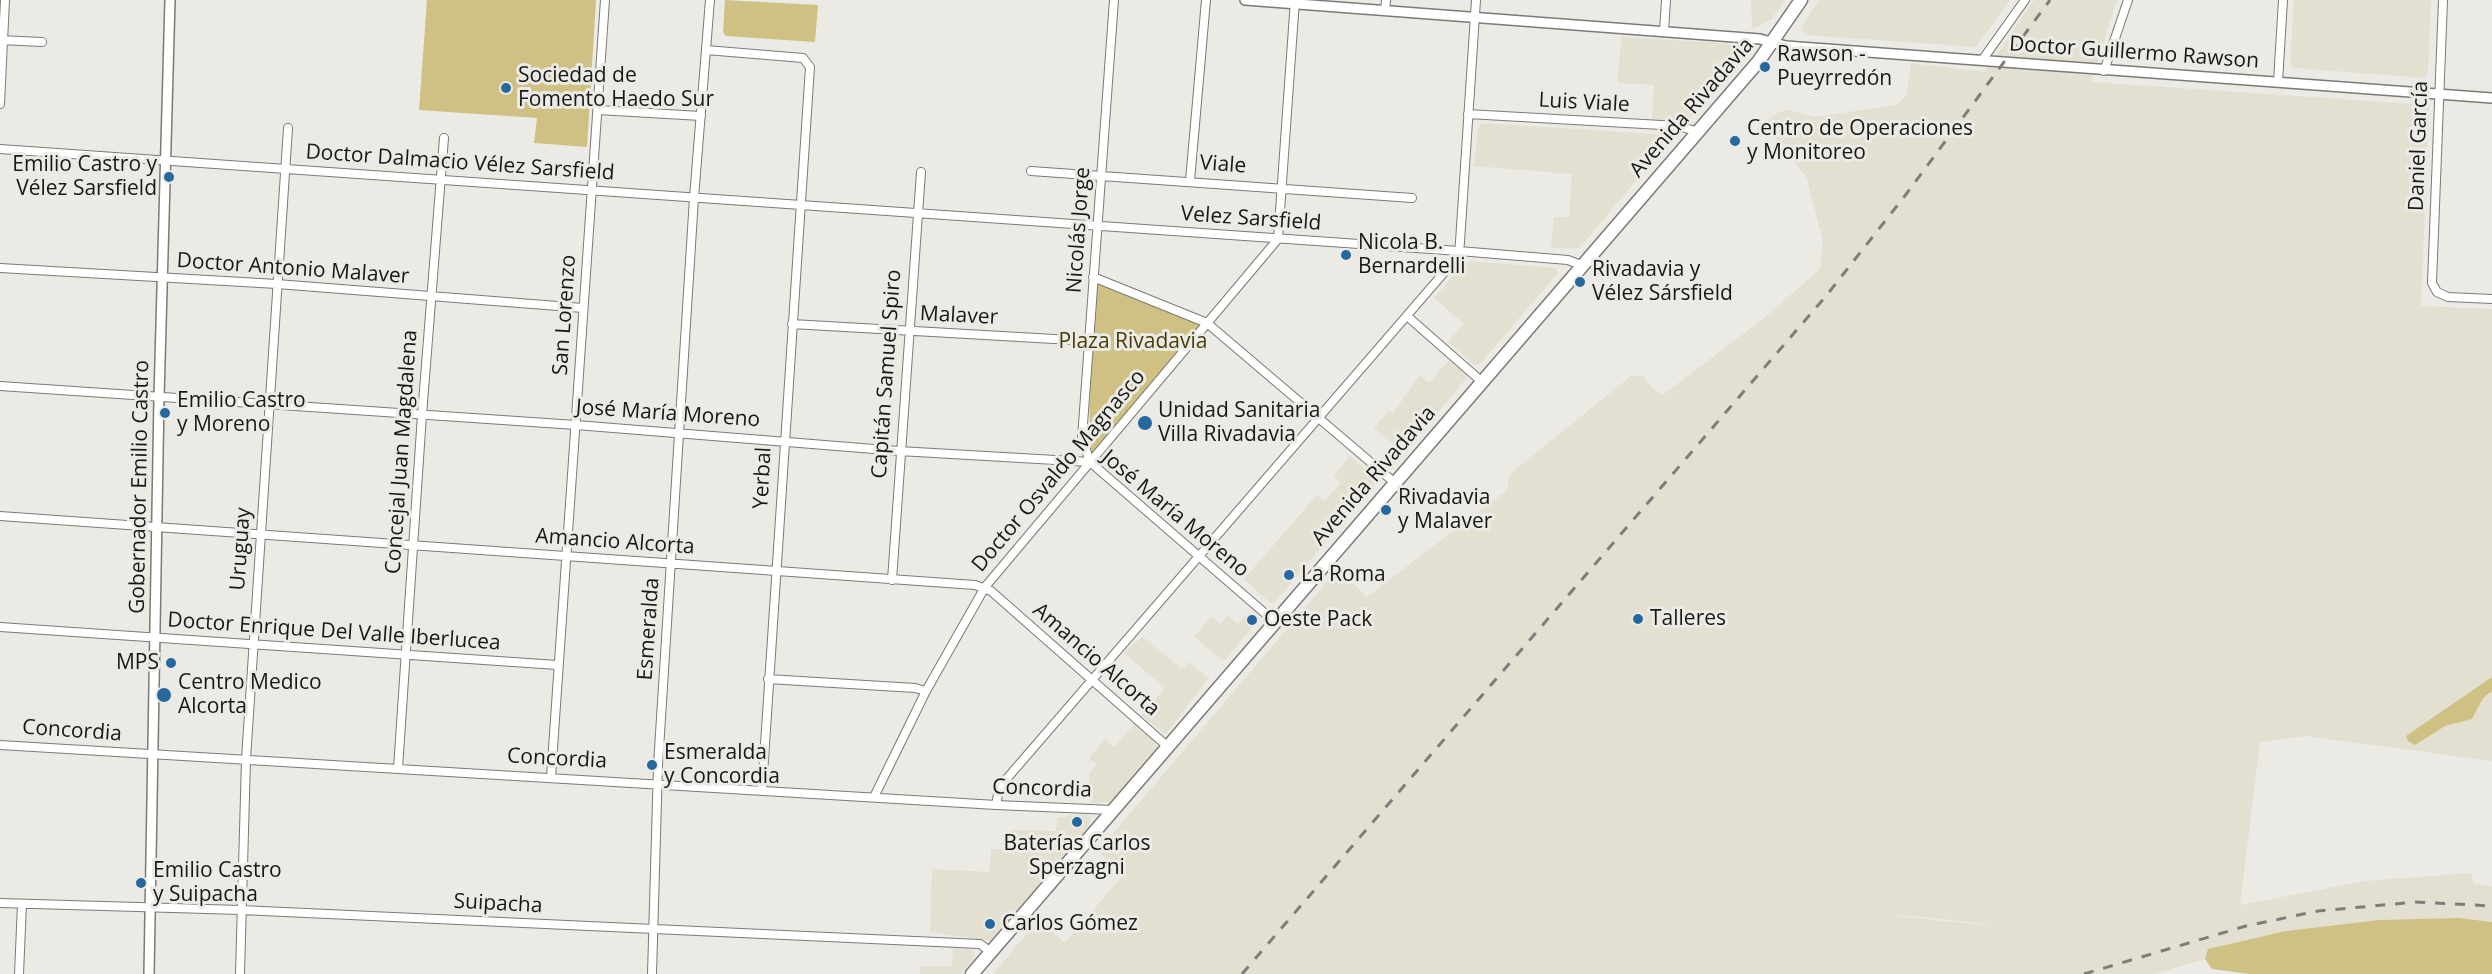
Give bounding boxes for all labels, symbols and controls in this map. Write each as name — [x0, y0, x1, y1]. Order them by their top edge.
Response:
street label: Doctor Guillermo Rawson — [2008, 32, 2260, 74]
street label: Avenida Rivadavia — [1625, 33, 1759, 183]
place label: Rawson - Pueyrredón — [1777, 42, 1892, 92]
marker: Rawson - Pueyrredón — [1758, 60, 1772, 74]
place label: Sociedad de Fomento Haedo Sur — [518, 63, 714, 113]
marker: Sociedad de Fomento Haedo Sur — [499, 81, 513, 95]
street label: Daniel García — [2404, 81, 2434, 211]
street label: Luis Viale — [1538, 88, 1630, 118]
place label: Centro de Operaciones y Monitoreo — [1747, 116, 1973, 166]
marker: Centro de Operaciones y Monitoreo — [1728, 134, 1742, 148]
street label: Doctor Dalmacio Vélez Sarsfield — [305, 140, 615, 186]
street label: Viale — [1199, 151, 1247, 179]
place label: Emilio Castro y Vélez Sarsfield — [12, 152, 157, 202]
street label: Nicolás Jorge — [1062, 166, 1096, 294]
marker: Emilio Castro y Vélez Sarsfield — [162, 170, 176, 184]
street label: Velez Sarsfield — [1180, 202, 1322, 236]
place label: Nicola B. Bernardelli — [1358, 230, 1466, 280]
street label: Doctor Antonio Malaver — [176, 248, 410, 290]
marker: Nicola B. Bernardelli — [1339, 248, 1353, 262]
street label: San Lorenzo — [548, 254, 582, 376]
place label: Rivadavia y Vélez Sársfield — [1592, 257, 1733, 307]
street label: Capitán Samuel Spiro — [867, 269, 907, 479]
marker: Rivadavia y Vélez Sársfield — [1573, 275, 1587, 289]
street label: Malaver — [919, 301, 999, 331]
street label: Concejal Juan Magdalena — [381, 329, 423, 575]
park label: Plaza Rivadavia — [1059, 329, 1207, 355]
street label: Gobernador Emilio Castro — [125, 360, 155, 614]
street label: Doctor Osvaldo Magnasco — [967, 365, 1151, 577]
place label: Emilio Castro y Moreno — [177, 388, 306, 438]
street label: José María Moreno — [575, 395, 761, 433]
place label: Unidad Sanitaria Villa Rivadavia — [1158, 398, 1320, 448]
street label: Avenida Rivadavia — [1307, 401, 1441, 551]
marker: Emilio Castro y Moreno — [158, 406, 172, 420]
marker: Unidad Sanitaria Villa Rivadavia — [1136, 414, 1154, 432]
street label: José María Moreno — [1096, 445, 1254, 583]
street label: Yerbal — [749, 446, 777, 510]
place label: Rivadavia y Malaver — [1398, 485, 1492, 535]
marker: Rivadavia y Malaver — [1379, 503, 1393, 517]
street label: Uruguay — [226, 507, 256, 591]
street label: Amancio Alcorta — [534, 524, 696, 560]
place label: La Roma — [1301, 562, 1386, 588]
marker: La Roma — [1282, 568, 1296, 582]
street label: Esmeralda — [633, 577, 665, 681]
street label: Amancio Alcorta — [1027, 598, 1165, 722]
place label: Talleres — [1650, 606, 1726, 632]
place label: Oeste Pack — [1264, 607, 1372, 633]
street label: Doctor Enrique Del Valle Iberlucea — [166, 608, 502, 656]
marker: Talleres — [1631, 612, 1645, 626]
marker: Oeste Pack — [1245, 613, 1259, 627]
place label: MPS — [116, 650, 159, 676]
marker: MPS — [164, 656, 178, 670]
place label: Centro Medico Alcorta — [178, 670, 322, 720]
marker: Centro Medico Alcorta — [155, 686, 173, 704]
street label: Concordia — [21, 715, 123, 747]
place label: Esmeralda y Concordia — [664, 740, 780, 790]
street label: Concordia — [506, 744, 608, 774]
marker: Esmeralda y Concordia — [645, 758, 659, 772]
street label: Concordia — [992, 775, 1092, 803]
marker: Baterías Carlos Sperzagni — [1070, 815, 1084, 829]
place label: Baterías Carlos Sperzagni — [1004, 831, 1150, 881]
place label: Emilio Castro y Suipacha — [153, 858, 282, 908]
marker: Emilio Castro y Suipacha — [134, 876, 148, 890]
street label: Suipacha — [453, 889, 543, 919]
place label: Carlos Gómez — [1002, 911, 1138, 937]
marker: Carlos Gómez — [983, 917, 997, 931]

